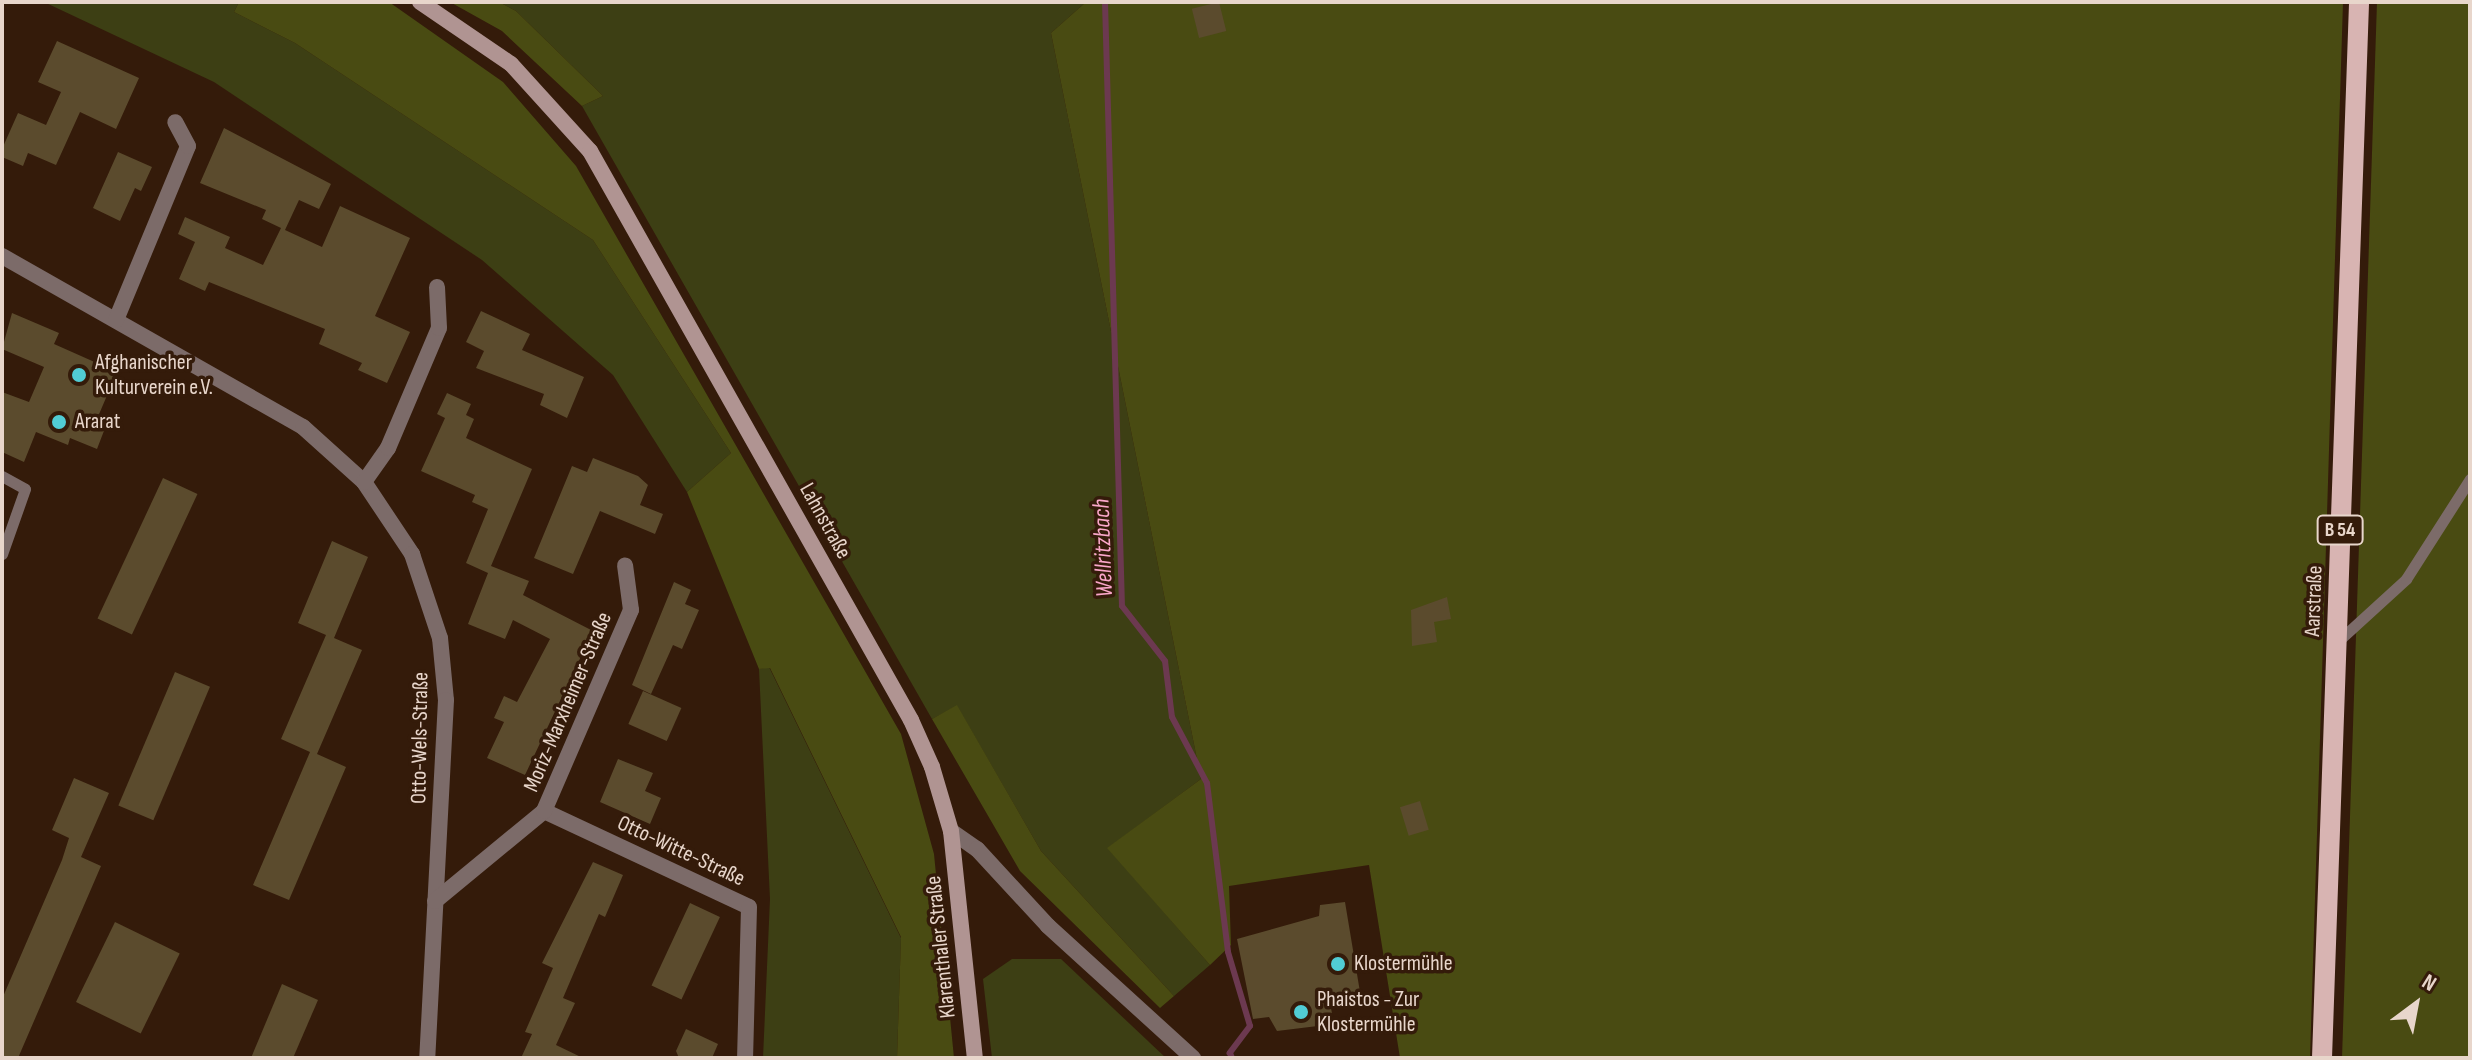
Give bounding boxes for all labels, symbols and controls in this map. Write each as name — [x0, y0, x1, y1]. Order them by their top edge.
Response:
place label: Afghanischer Kulturverein e.V. — [95, 349, 213, 400]
marker: Afghanischer Kulturverein e.V. — [70, 366, 88, 384]
place label: Ararat — [75, 409, 120, 435]
marker: Ararat — [50, 413, 68, 431]
street label: Lahnstraße — [793, 478, 857, 564]
water label: Wellritzbach — [1087, 498, 1119, 598]
road number: B 54 — [2316, 514, 2364, 546]
street label: Aarstraße — [2300, 565, 2328, 637]
street label: Moriz-Marxheimer-Straße — [518, 608, 618, 796]
street label: Otto-Wels-Straße — [406, 672, 434, 804]
street label: Otto-Witte-Straße — [613, 810, 749, 892]
street label: Klarenthaler Straße — [920, 875, 962, 1019]
place label: Klostermühle — [1354, 951, 1452, 977]
marker: Klostermühle — [1329, 955, 1347, 973]
north arrow — [2376, 964, 2456, 1044]
text: N — [2417, 969, 2441, 998]
place label: Phaistos - Zur Klostermühle — [1317, 986, 1419, 1038]
marker: Phaistos - Zur Klostermühle — [1292, 1003, 1310, 1021]

